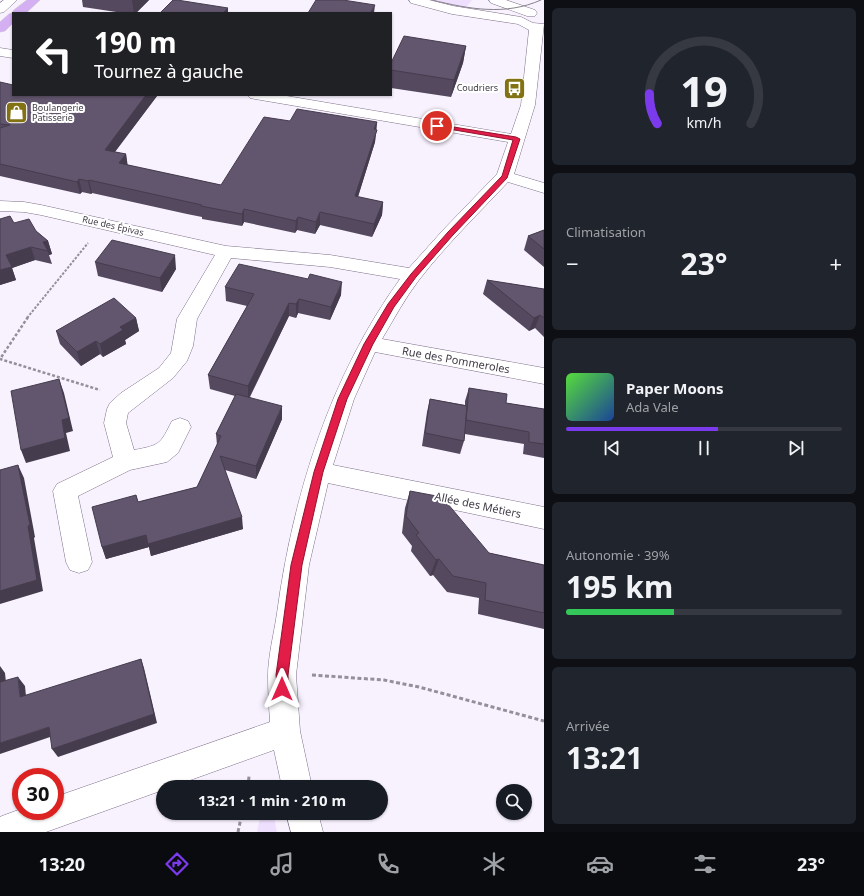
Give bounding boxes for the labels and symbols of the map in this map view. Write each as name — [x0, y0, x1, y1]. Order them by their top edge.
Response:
bus stop icon: Coudriers — [501, 75, 527, 101]
place label: Coudriers — [457, 81, 498, 94]
shop icon: Boulangerie Patisserie — [4, 100, 30, 126]
place label: Boulangerie Patisserie — [32, 101, 84, 124]
pin — [420, 109, 454, 143]
street label: Rue des Épivas — [81, 212, 145, 239]
street label: Rue des Pommeroles — [401, 343, 511, 376]
street label: Allée des Métiers — [433, 488, 523, 521]
position arrow — [261, 668, 303, 710]
speed limit sign: 30 — [12, 768, 64, 820]

